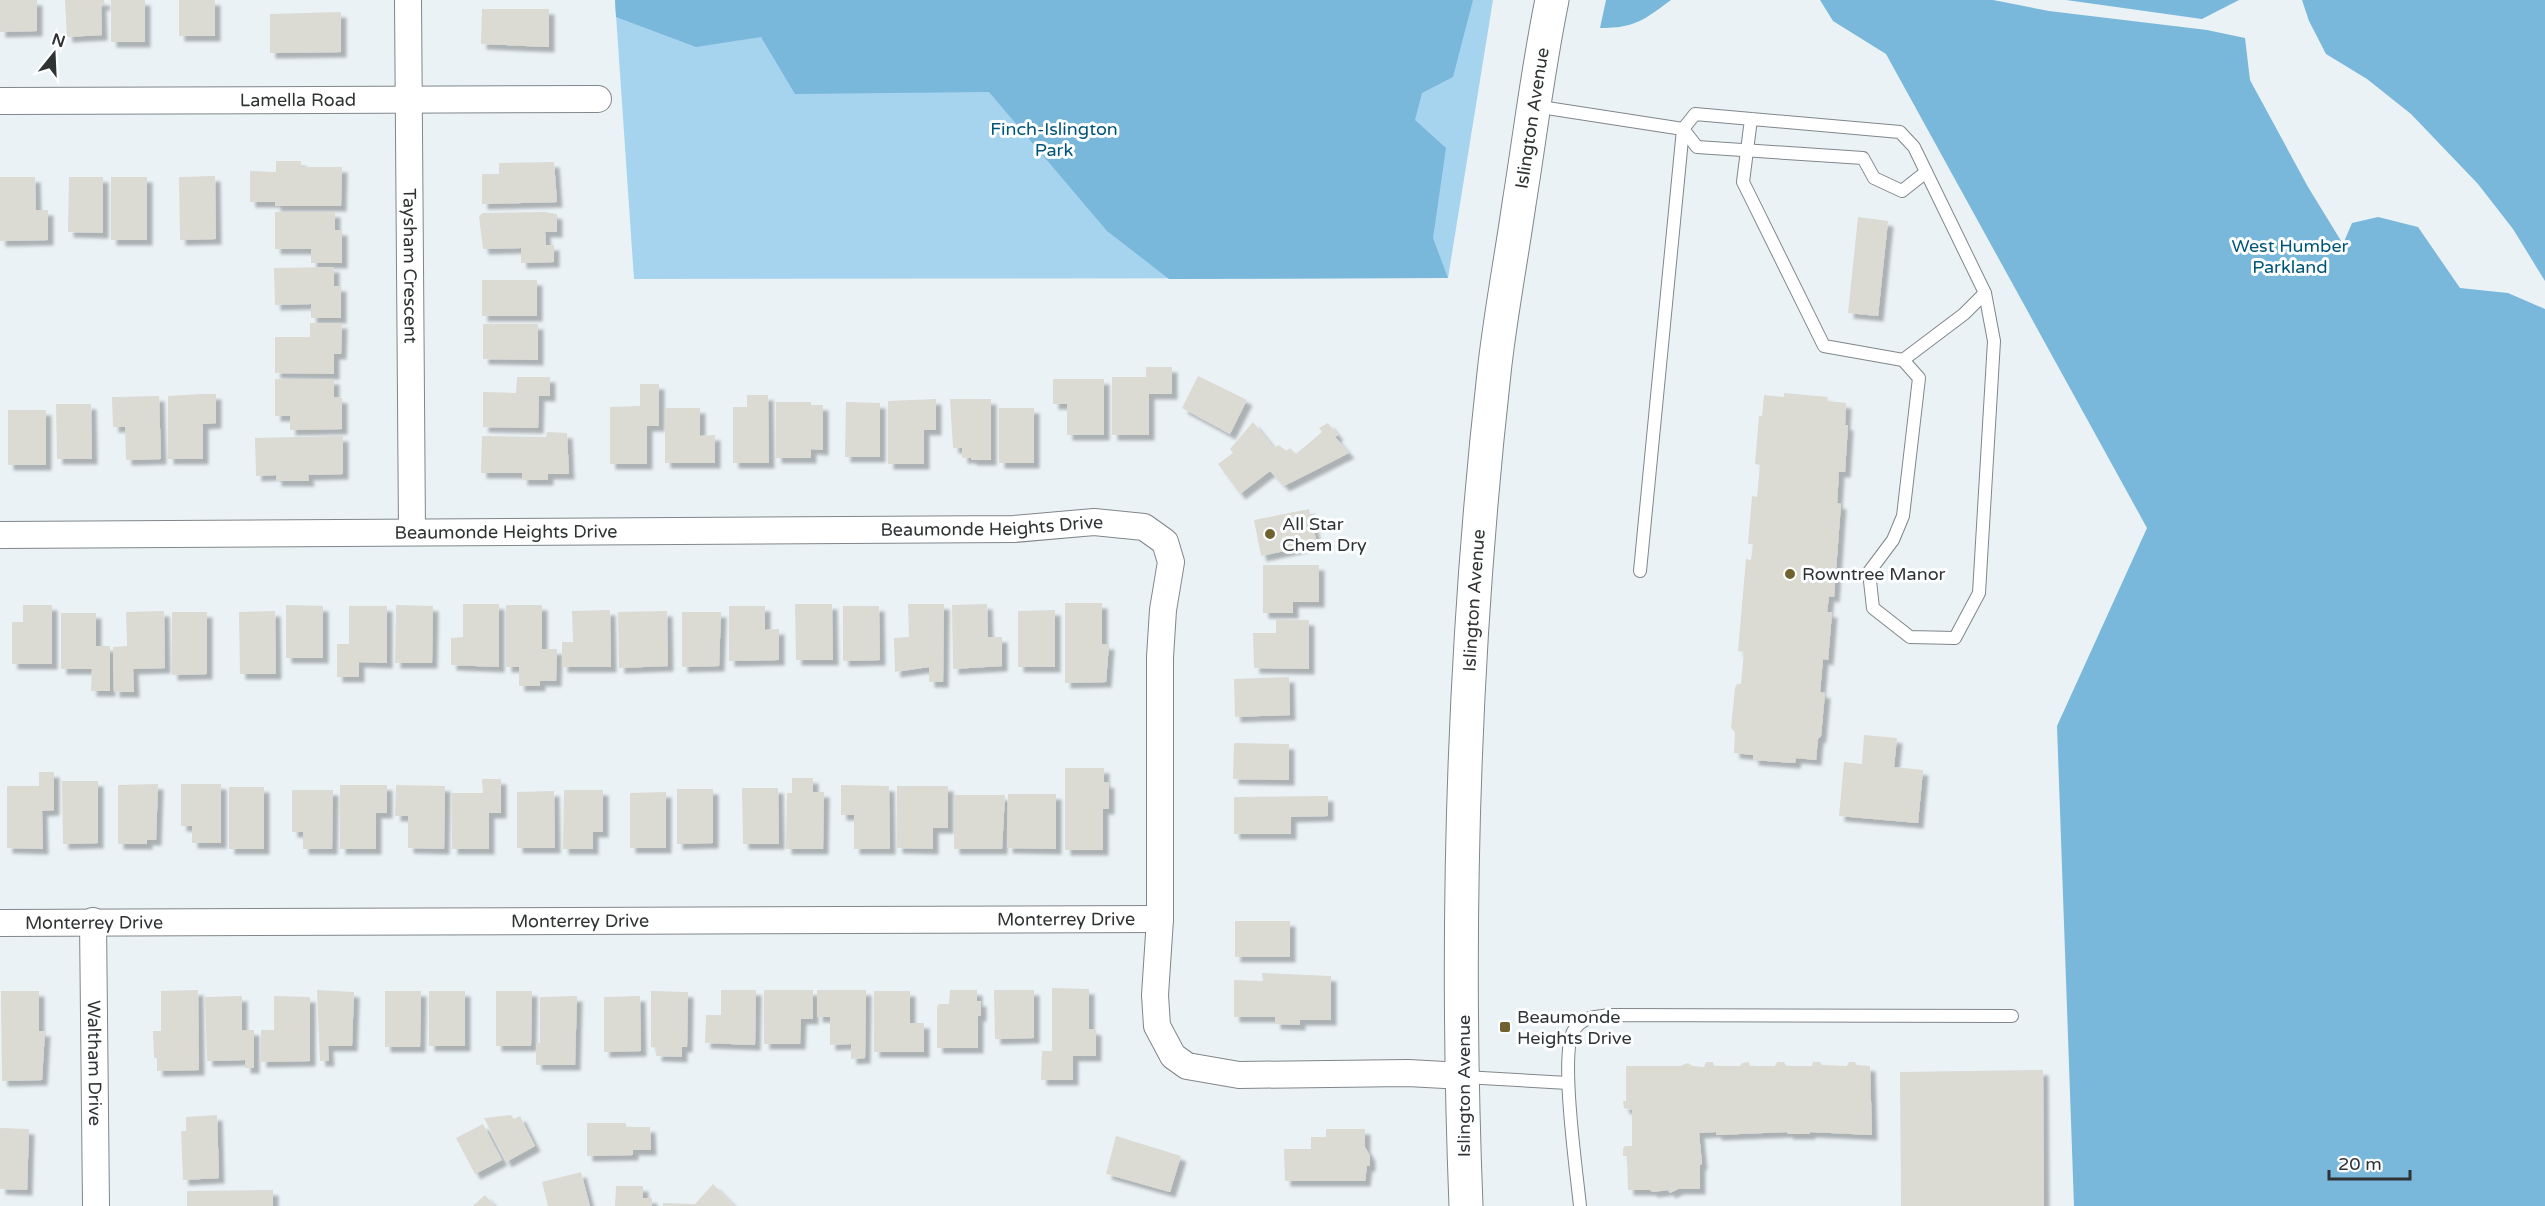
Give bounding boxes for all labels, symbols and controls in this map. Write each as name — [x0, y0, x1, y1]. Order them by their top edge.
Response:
north arrow — [24, 24, 84, 84]
text: N — [49, 29, 68, 52]
street label: Islington Avenue — [1511, 46, 1554, 190]
street label: Lamella Road — [240, 89, 356, 111]
park label: Finch-Islington Park — [990, 118, 1118, 161]
street label: Taysham Crescent — [398, 188, 422, 344]
park label: West Humber Parkland — [2232, 235, 2349, 278]
street label: Beaumonde Heights Drive — [880, 511, 1104, 541]
place label: All Star Chem Dry — [1282, 513, 1367, 556]
street label: Beaumonde Heights Drive — [394, 520, 618, 544]
marker: All Star Chem Dry — [1263, 527, 1277, 541]
street label: Islington Avenue — [1458, 528, 1490, 672]
place label: Rowntree Manor — [1802, 563, 1946, 585]
marker: Rowntree Manor — [1783, 567, 1797, 581]
street label: Monterrey Drive — [997, 908, 1135, 931]
street label: Monterrey Drive — [511, 910, 649, 932]
street label: Monterrey Drive — [25, 911, 163, 934]
street label: Waltham Drive — [83, 1000, 106, 1126]
place label: Beaumonde Heights Drive — [1517, 1006, 1632, 1049]
street label: Islington Avenue — [1453, 1015, 1475, 1157]
marker: Beaumonde Heights Drive — [1498, 1020, 1512, 1034]
scale bar — [2329, 1143, 2410, 1181]
text: 20 m — [2338, 1153, 2382, 1175]

